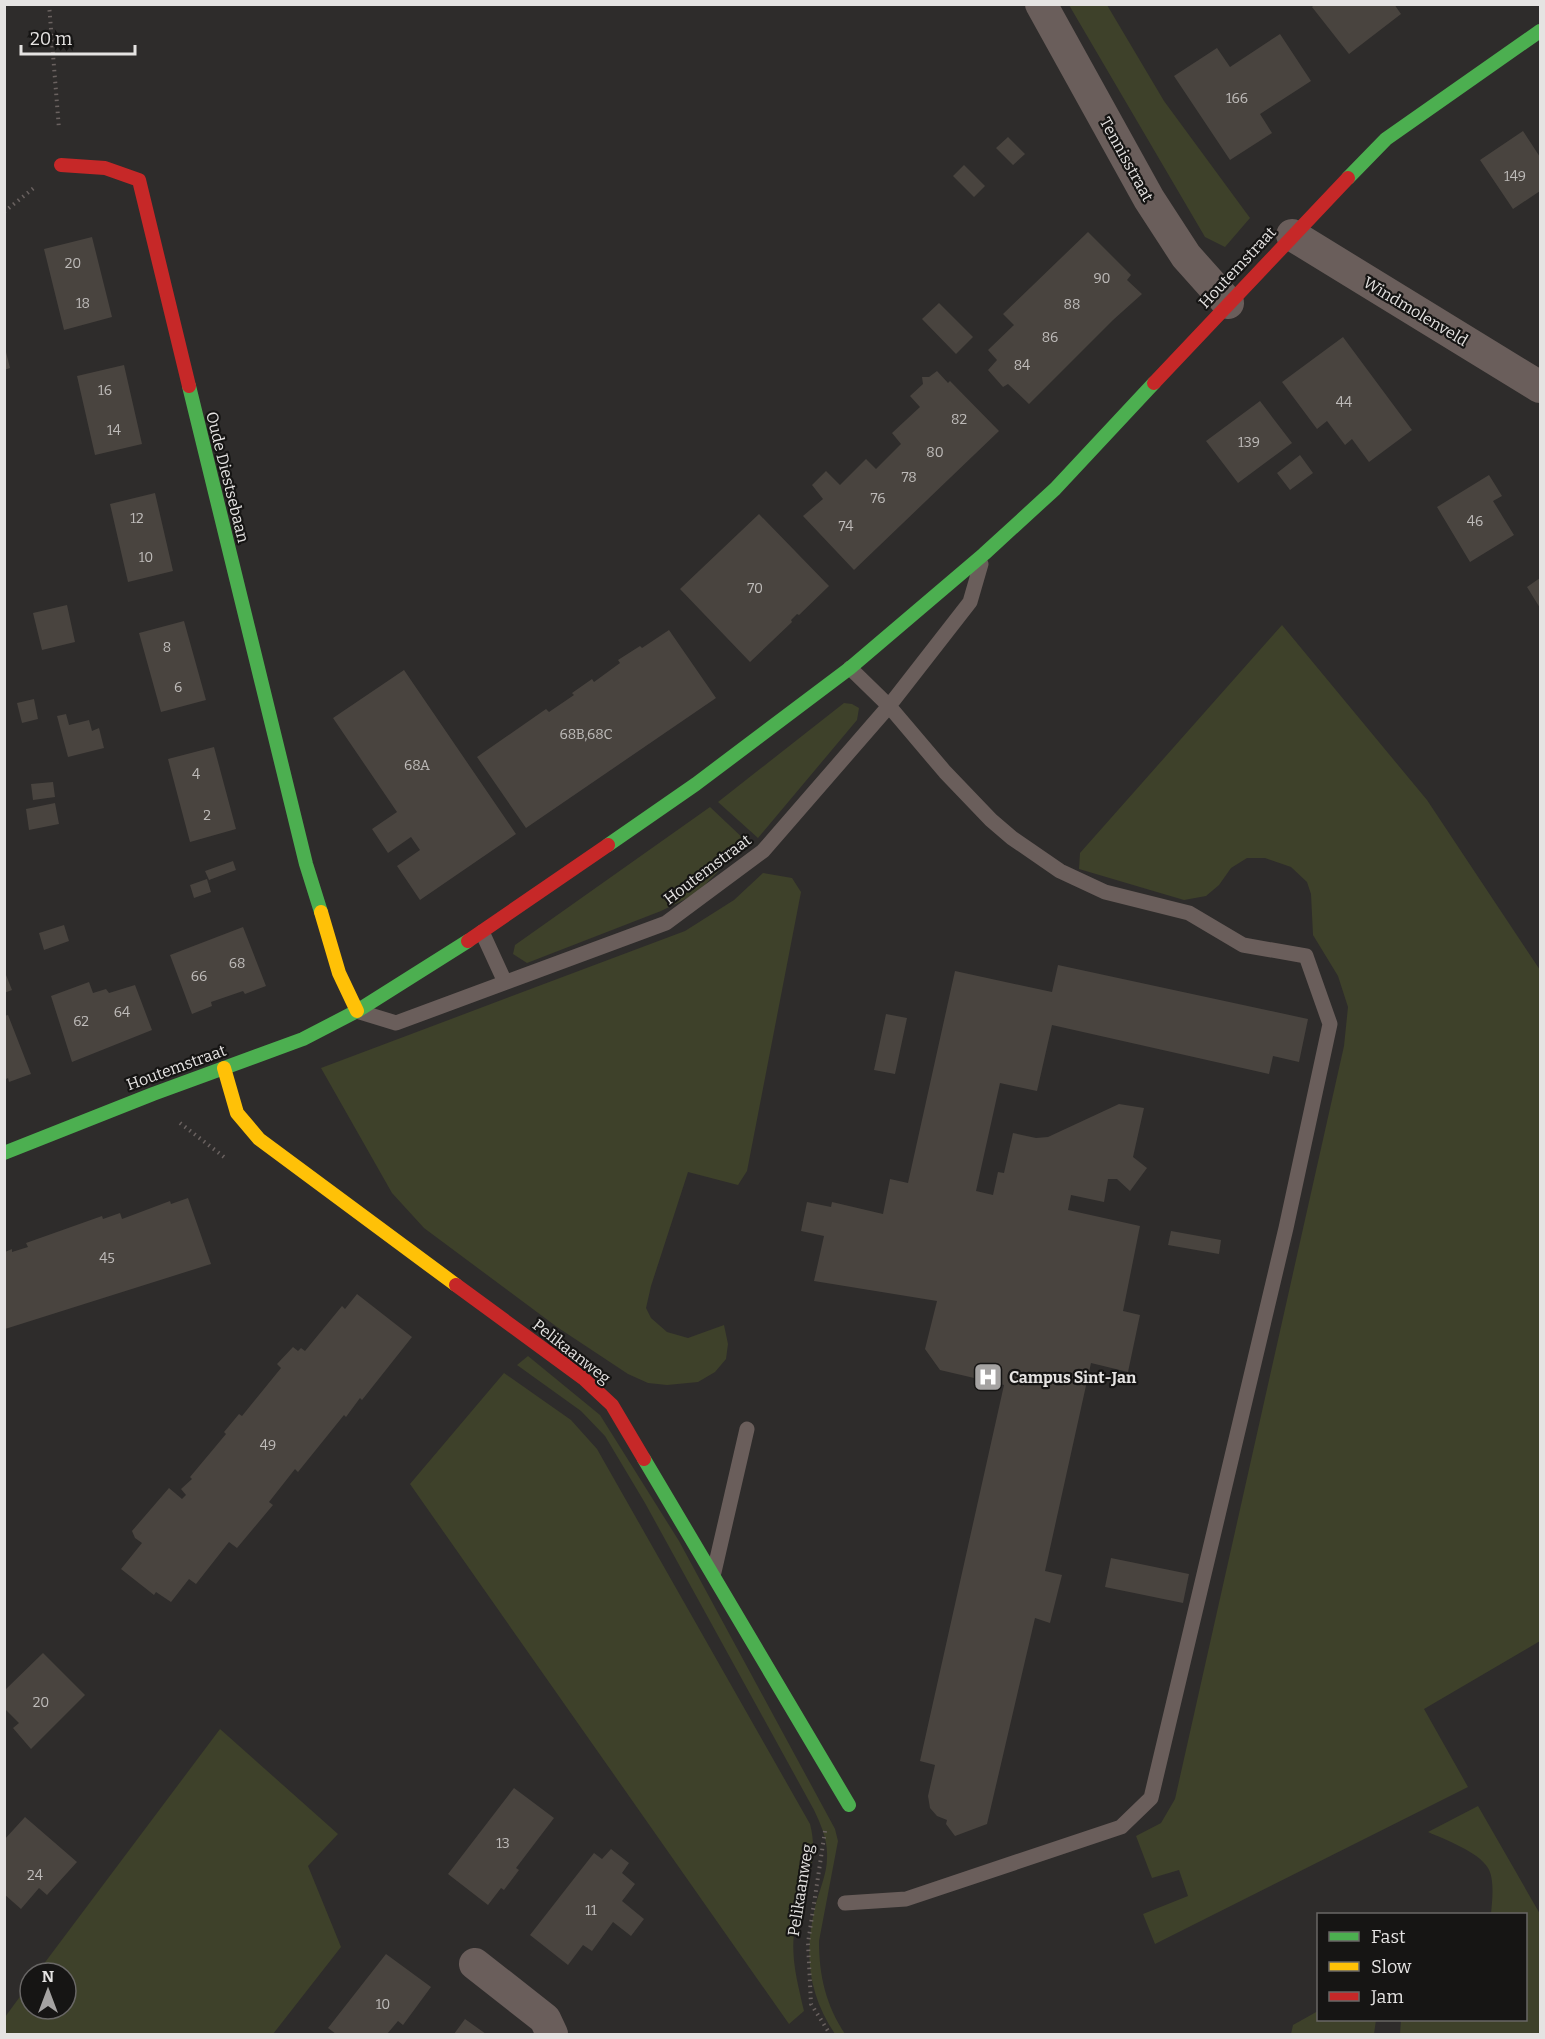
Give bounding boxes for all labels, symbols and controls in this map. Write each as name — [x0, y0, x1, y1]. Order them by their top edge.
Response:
scale bar — [21, 18, 135, 56]
text: 20 m — [30, 28, 72, 50]
house number: 166 — [1226, 90, 1248, 107]
street label: Tennisstraat — [1096, 114, 1158, 205]
house number: 149 — [1504, 168, 1526, 185]
street label: Houtemstraat — [1195, 223, 1280, 312]
house number: 20 — [65, 255, 81, 272]
house number: 90 — [1093, 270, 1111, 287]
street label: Windmolenveld — [1360, 273, 1472, 350]
house number: 18 — [76, 295, 90, 312]
house number: 88 — [1064, 296, 1080, 313]
house number: 86 — [1042, 329, 1058, 346]
house number: 84 — [1014, 357, 1030, 374]
house number: 16 — [98, 382, 112, 399]
house number: 44 — [1336, 394, 1352, 411]
street label: Oude Diestsebaan — [202, 410, 253, 545]
house number: 82 — [951, 411, 967, 428]
house number: 14 — [107, 422, 121, 439]
house number: 139 — [1238, 434, 1260, 451]
house number: 80 — [926, 444, 944, 461]
house number: 78 — [901, 469, 917, 486]
house number: 76 — [870, 490, 886, 507]
house number: 12 — [130, 510, 144, 527]
house number: 46 — [1467, 513, 1483, 530]
house number: 74 — [838, 518, 854, 535]
house number: 10 — [139, 549, 153, 566]
house number: 70 — [747, 580, 763, 597]
house number: 8 — [163, 639, 171, 656]
house number: 6 — [174, 679, 182, 696]
house number: 68B,68C — [560, 726, 612, 743]
house number: 68A — [404, 757, 430, 774]
house number: 4 — [192, 766, 200, 783]
house number: 2 — [203, 807, 211, 824]
street label: Houtemstraat — [660, 830, 755, 908]
house number: 68 — [229, 955, 245, 972]
house number: 66 — [191, 968, 207, 985]
house number: 64 — [114, 1004, 130, 1021]
house number: 62 — [73, 1013, 89, 1030]
street label: Houtemstraat — [124, 1041, 229, 1094]
house number: 45 — [99, 1250, 115, 1267]
street label: Pelikaanweg — [529, 1315, 614, 1388]
hospital icon: Campus Sint-Jan — [972, 1361, 1004, 1393]
place label: Campus Sint-Jan — [1009, 1368, 1137, 1387]
house number: 49 — [260, 1437, 276, 1454]
house number: 20 — [33, 1694, 49, 1711]
house number: 13 — [496, 1835, 510, 1852]
street label: Pelikaanweg — [784, 1842, 817, 1938]
house number: 24 — [27, 1867, 43, 1884]
house number: 11 — [585, 1902, 597, 1919]
legend — [1317, 1913, 1527, 2021]
text: Fast — [1371, 1926, 1406, 1948]
text: Slow — [1371, 1956, 1412, 1978]
north arrow — [18, 1961, 78, 2021]
text: N — [42, 1967, 54, 1986]
text: Jam — [1370, 1986, 1404, 2008]
house number: 10 — [376, 1996, 390, 2013]

